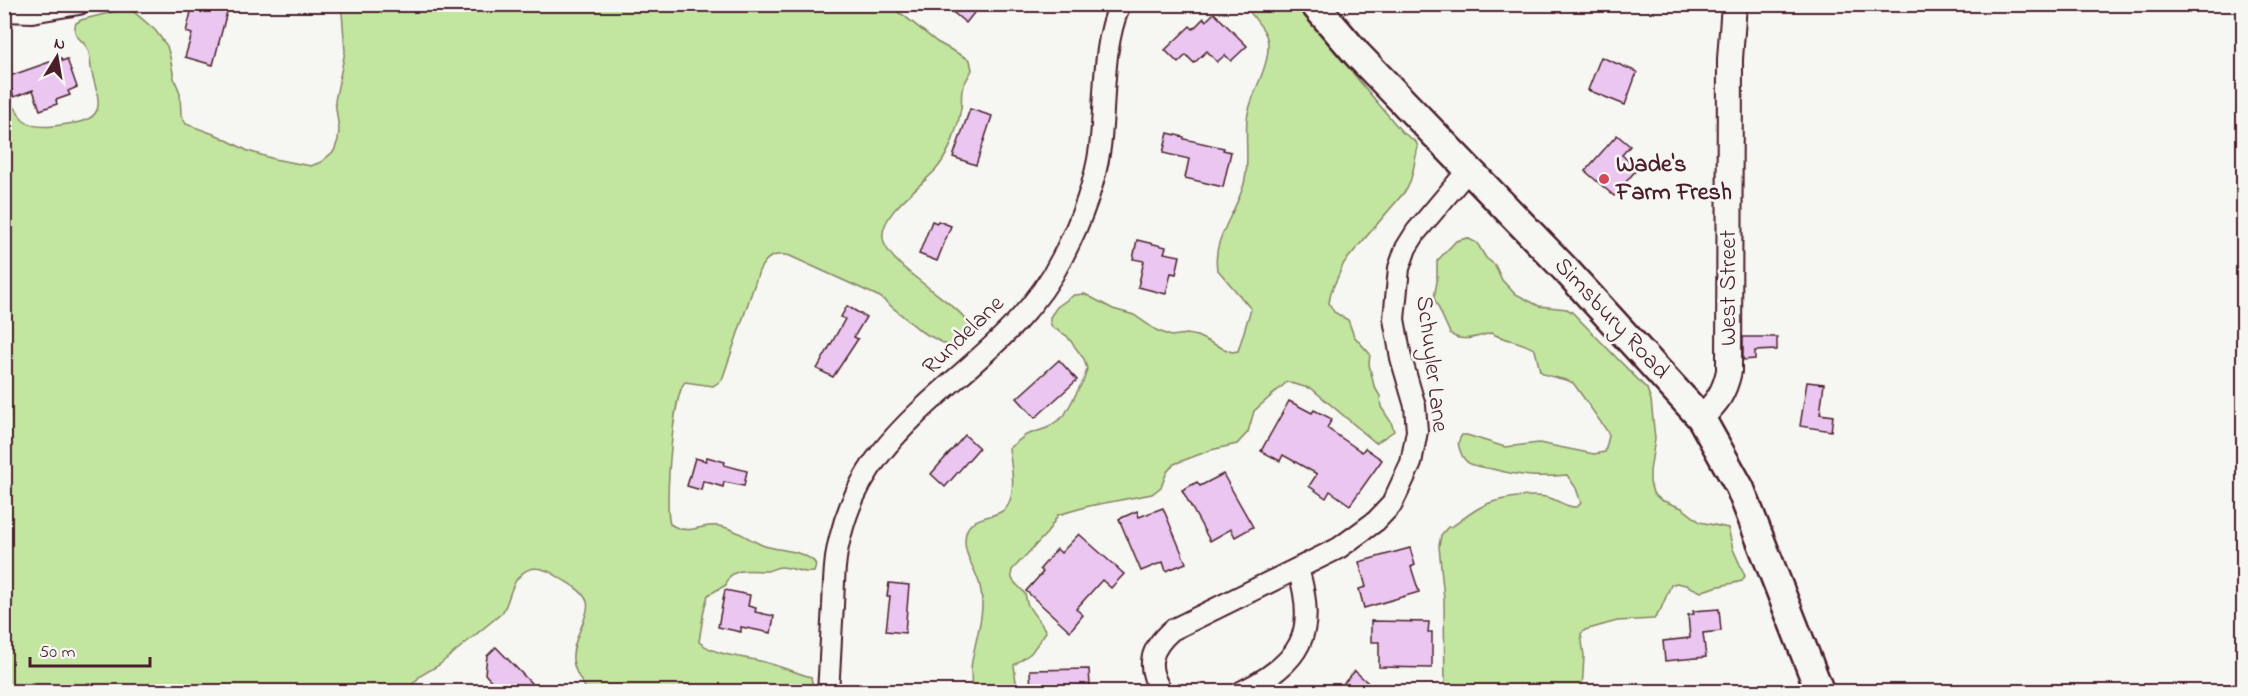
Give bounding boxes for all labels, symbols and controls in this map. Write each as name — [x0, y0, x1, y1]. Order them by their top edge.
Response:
north arrow — [27, 27, 87, 87]
text: N — [52, 31, 67, 57]
place label: Wade's Farm Fresh — [1615, 148, 1732, 211]
marker: Wade's Farm Fresh — [1597, 172, 1611, 186]
street label: West Street — [1712, 230, 1747, 346]
street label: Simsbury Road — [1544, 250, 1677, 389]
street label: Rundelane — [915, 288, 1013, 384]
street label: Schuyler Lane — [1404, 294, 1457, 435]
scale bar — [30, 630, 150, 668]
text: 50 m — [39, 640, 76, 666]

